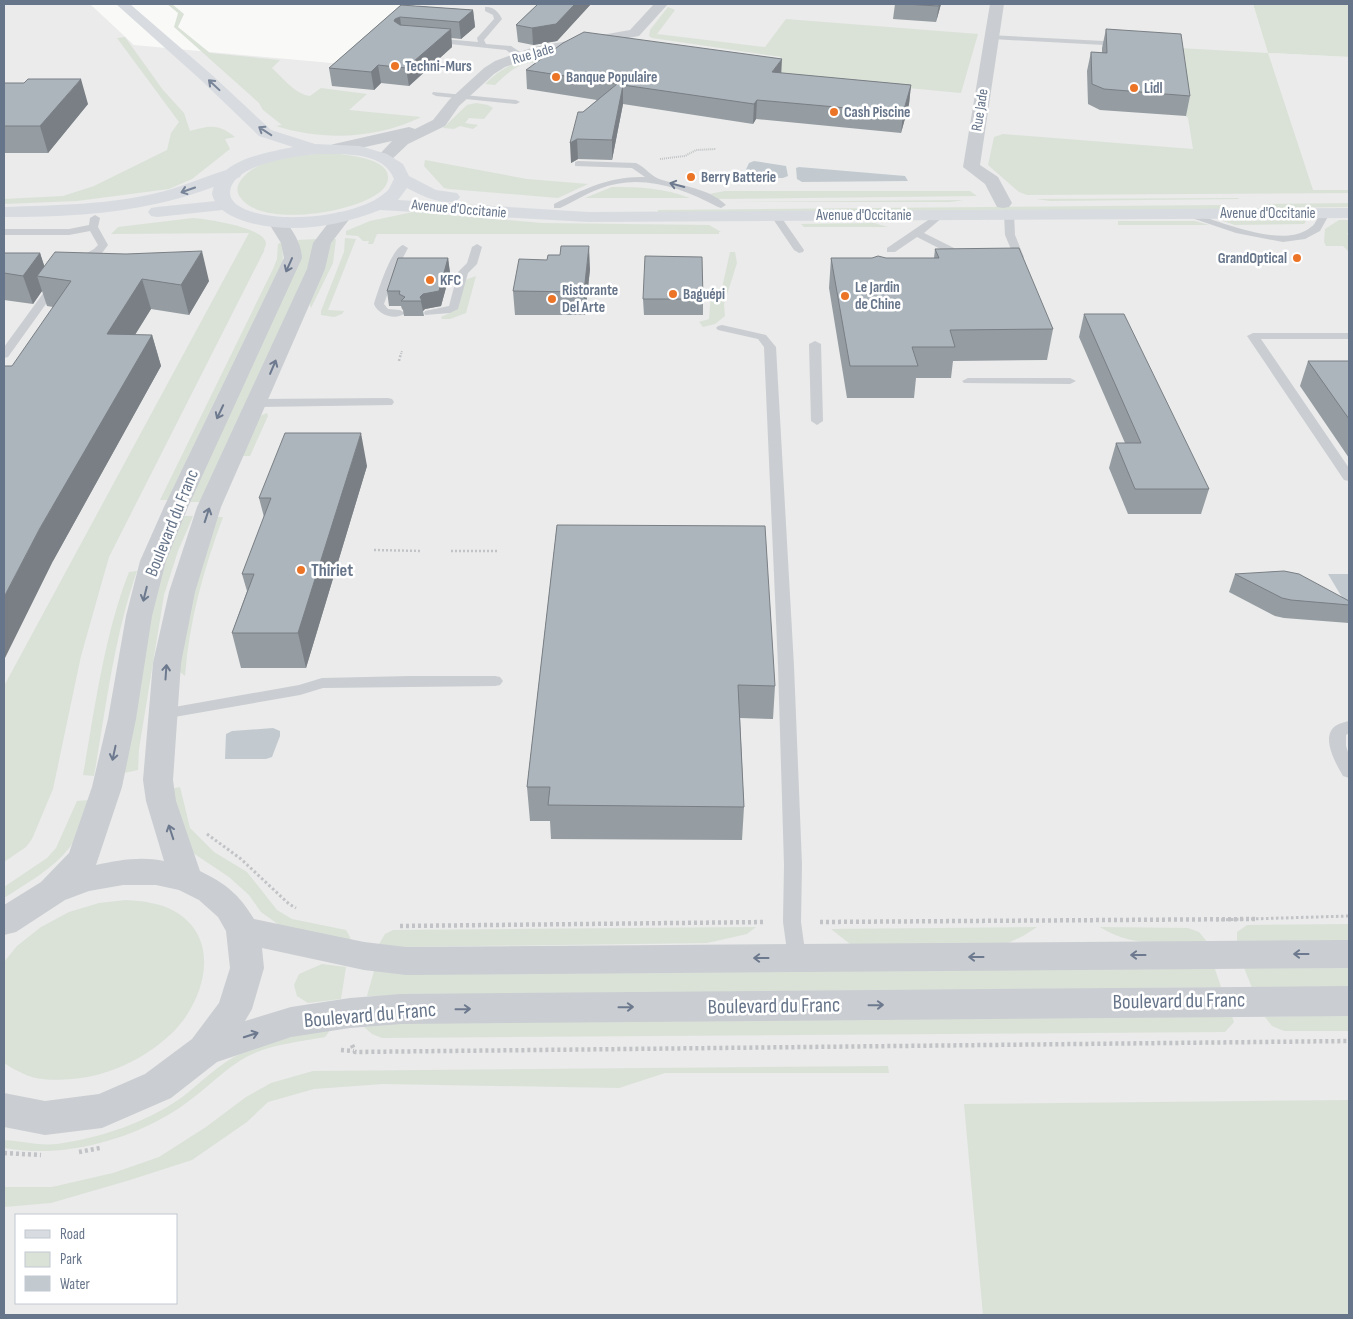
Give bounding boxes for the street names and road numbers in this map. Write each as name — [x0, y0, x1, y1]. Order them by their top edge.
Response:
street label: Rue Jade — [510, 39, 556, 69]
street label: Rue Jade — [967, 87, 993, 133]
street label: Avenue d'Occitanie — [410, 195, 507, 223]
street label: Avenue d'Occitanie — [1219, 204, 1316, 223]
street label: Avenue d'Occitanie — [815, 206, 912, 225]
street label: Boulevard du Franc — [141, 466, 203, 580]
street label: Boulevard du Franc — [1112, 987, 1246, 1015]
street label: Boulevard du Franc — [707, 992, 841, 1020]
street label: Boulevard du Franc — [303, 997, 437, 1033]

